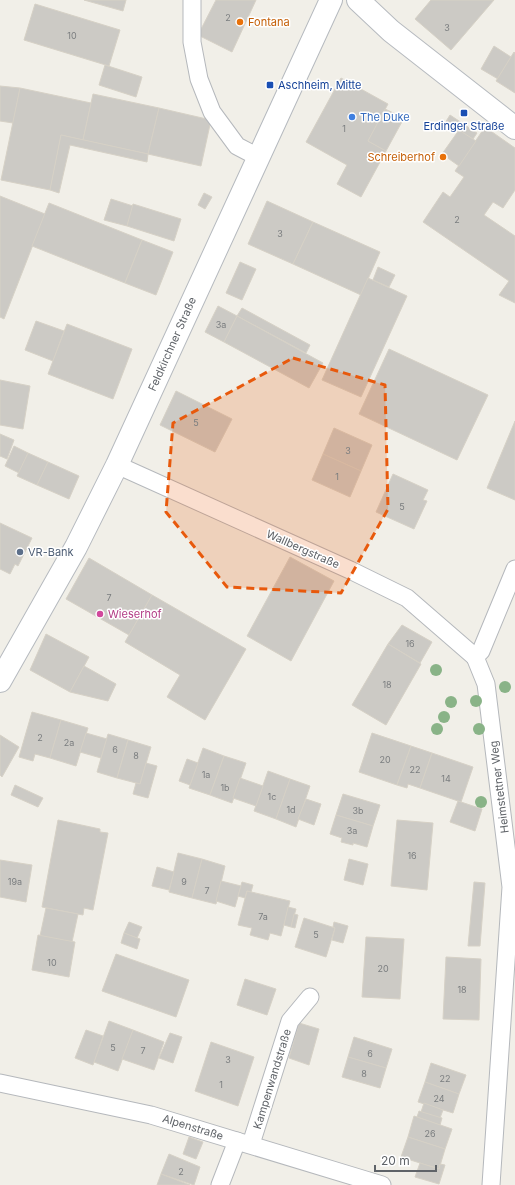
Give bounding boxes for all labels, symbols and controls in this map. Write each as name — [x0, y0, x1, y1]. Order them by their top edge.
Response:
house number: 2 — [225, 12, 231, 23]
place label: Fontana — [248, 15, 290, 29]
marker: Fontana — [235, 17, 245, 27]
house number: 3 — [444, 22, 450, 33]
house number: 10 — [67, 30, 77, 41]
place label: Aschheim, Mitte — [278, 78, 362, 92]
marker: Aschheim, Mitte — [265, 80, 275, 90]
marker: Erdinger Straße — [459, 108, 469, 118]
place label: The Duke — [360, 110, 410, 124]
marker: The Duke — [347, 112, 357, 122]
place label: Erdinger Straße — [423, 119, 505, 133]
house number: 1 — [342, 123, 346, 134]
place label: Schreiberhof — [367, 150, 435, 164]
marker: Schreiberhof — [438, 152, 448, 162]
house number: 2 — [454, 214, 460, 225]
house number: 3 — [277, 228, 283, 239]
street label: Feldkirchner Straße — [145, 295, 199, 393]
house number: 3a — [216, 319, 226, 330]
house number: 5 — [193, 417, 199, 428]
house number: 3 — [345, 445, 351, 456]
house number: 1 — [335, 471, 339, 482]
house number: 5 — [399, 501, 405, 512]
street label: Wallbergstraße — [264, 527, 342, 571]
place label: VR-Bank — [28, 545, 74, 559]
marker: VR-Bank — [15, 547, 25, 557]
house number: 7 — [106, 592, 112, 603]
place label: Wieserhof — [108, 607, 162, 621]
marker: Wieserhof — [95, 609, 105, 619]
house number: 16 — [405, 638, 415, 649]
house number: 18 — [382, 679, 392, 690]
house number: 2 — [37, 732, 43, 743]
house number: 2a — [64, 737, 74, 748]
street label: Heimstettner Weg — [486, 740, 512, 834]
house number: 6 — [112, 744, 118, 755]
house number: 8 — [133, 750, 139, 761]
house number: 20 — [379, 754, 391, 765]
house number: 22 — [410, 764, 420, 775]
house number: 1a — [202, 769, 210, 780]
house number: 14 — [441, 773, 451, 784]
house number: 1b — [220, 782, 230, 793]
house number: 1c — [268, 791, 276, 802]
house number: 1d — [286, 804, 296, 815]
house number: 3b — [352, 805, 364, 816]
house number: 3a — [347, 825, 357, 836]
house number: 16 — [407, 850, 417, 861]
house number: 19a — [8, 876, 22, 887]
house number: 9 — [181, 876, 187, 887]
house number: 7 — [204, 885, 210, 896]
house number: 7a — [258, 911, 268, 922]
house number: 5 — [313, 929, 319, 940]
house number: 10 — [47, 957, 57, 968]
house number: 20 — [377, 963, 389, 974]
house number: 18 — [457, 984, 467, 995]
street label: Kampenwandstraße — [250, 1027, 294, 1131]
house number: 5 — [110, 1042, 116, 1053]
house number: 7 — [140, 1045, 146, 1056]
house number: 6 — [367, 1048, 373, 1059]
house number: 3 — [225, 1054, 231, 1065]
house number: 8 — [361, 1068, 367, 1079]
house number: 22 — [440, 1073, 450, 1084]
house number: 1 — [219, 1079, 223, 1090]
house number: 24 — [433, 1093, 445, 1104]
street label: Alpenstraße — [161, 1111, 225, 1143]
house number: 26 — [424, 1128, 436, 1139]
scale bar — [375, 1147, 436, 1173]
text: 20 m — [381, 1153, 410, 1168]
house number: 2 — [178, 1166, 184, 1177]

